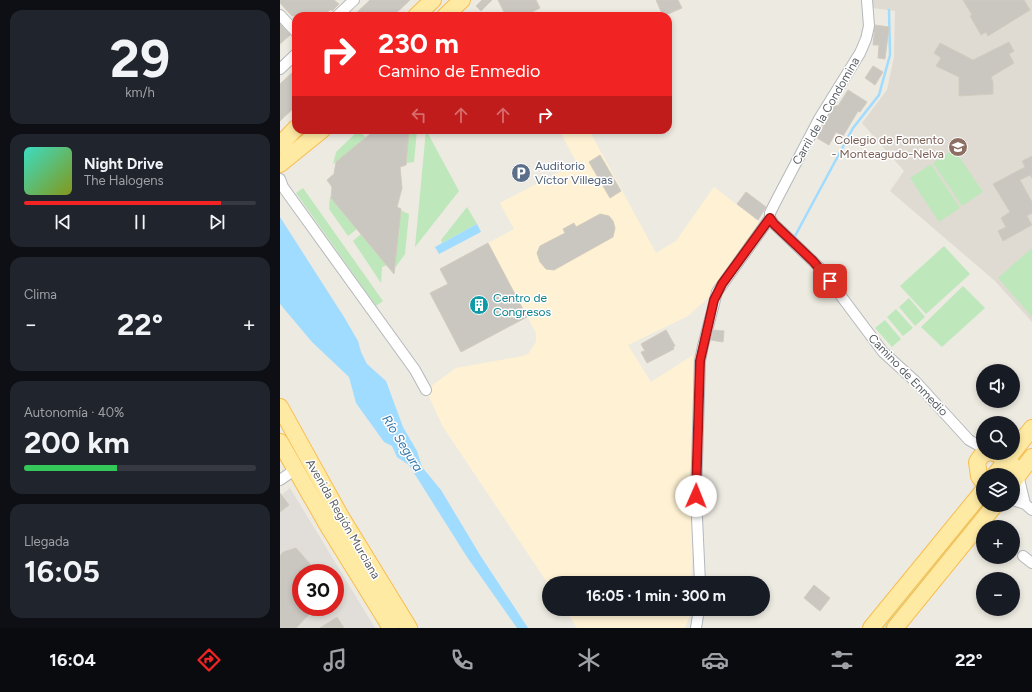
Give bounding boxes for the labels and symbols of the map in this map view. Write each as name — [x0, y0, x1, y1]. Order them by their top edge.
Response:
street label: Carril de la Condomina — [790, 55, 862, 167]
place label: Colegio de Fomento - Monteagudo-Nelva — [832, 133, 944, 161]
school or university icon: Colegio de Fomento - Monteagudo-Nelva — [947, 136, 969, 158]
place label: Auditorio Víctor Villegas — [535, 159, 613, 187]
parking icon: Auditorio Víctor Villegas — [510, 162, 532, 184]
pin — [813, 264, 847, 298]
place label: Centro de Congresos — [493, 291, 552, 319]
building icon: Centro de Congresos — [468, 294, 490, 316]
street label: Camino de Enmedio — [865, 331, 951, 419]
water label: Río Segura — [379, 412, 426, 475]
street label: Avenida Región Murciana — [303, 457, 383, 581]
position arrow — [675, 475, 717, 517]
speed limit sign: 30 — [292, 564, 344, 616]

